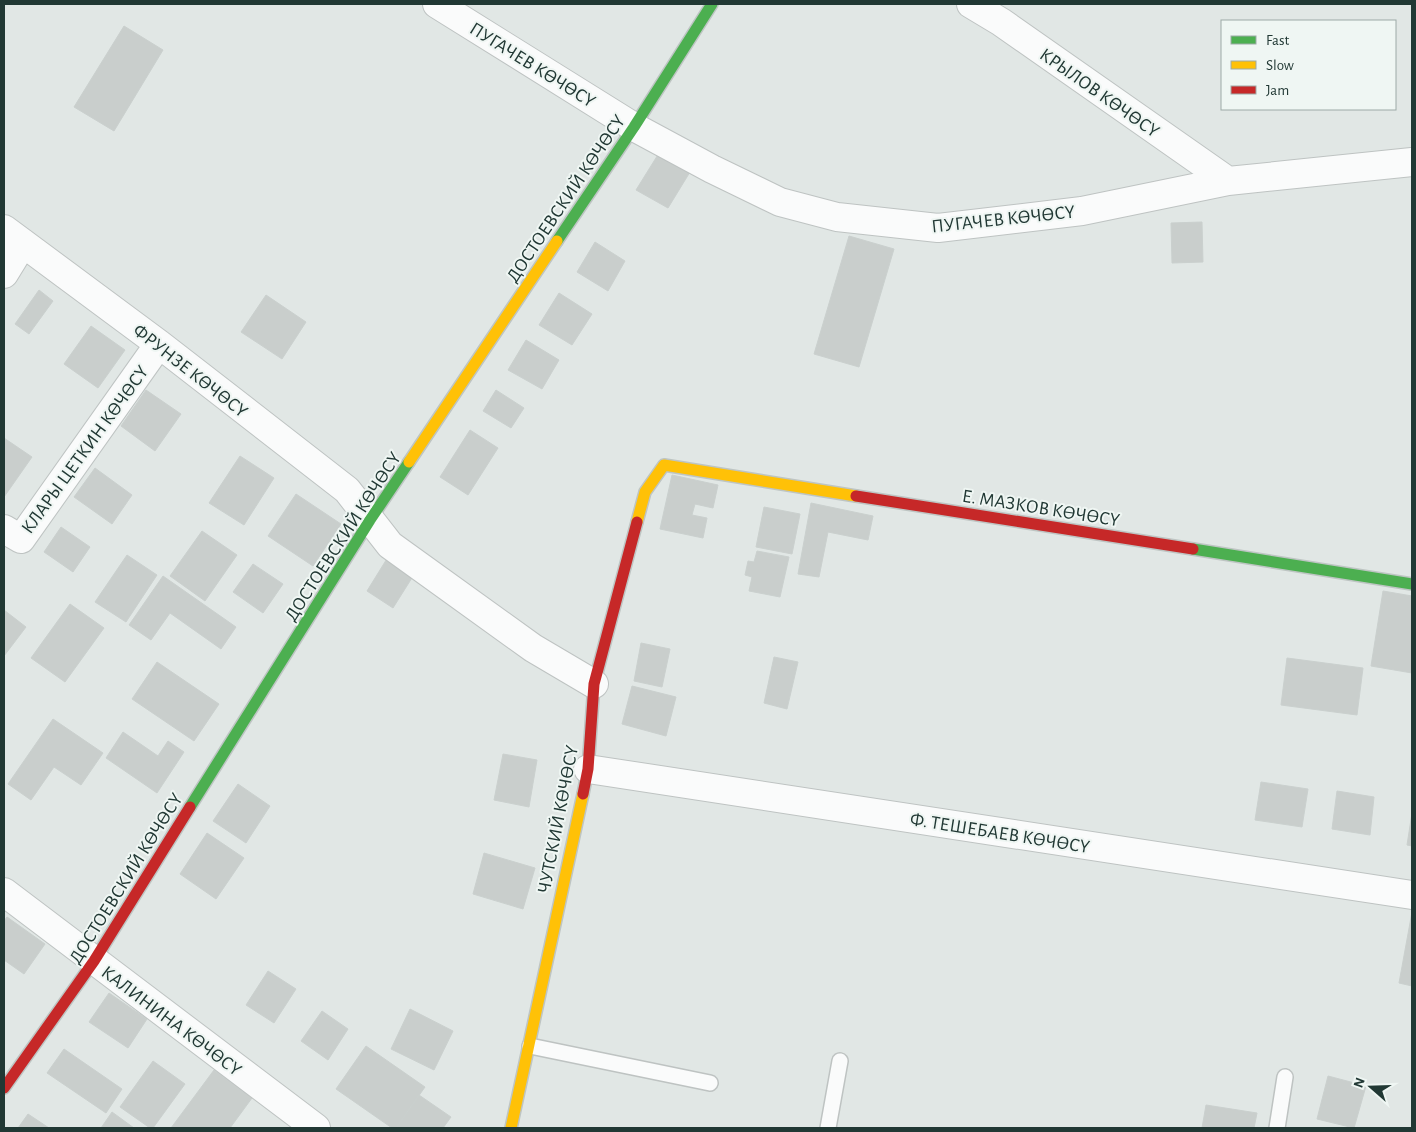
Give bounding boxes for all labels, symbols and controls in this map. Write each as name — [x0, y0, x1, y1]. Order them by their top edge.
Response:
street label: ПУГАЧЕВ КӨЧӨСҮ — [466, 19, 598, 112]
legend — [1221, 20, 1396, 110]
text: Fast — [1266, 33, 1290, 48]
street label: КРЫЛОВ КӨЧӨСҮ — [1036, 45, 1162, 142]
text: Slow — [1266, 58, 1294, 73]
text: Jam — [1266, 83, 1289, 98]
street label: ДОСТОЕВСКИЙ КӨЧӨСҮ — [502, 111, 629, 286]
street label: ПУГАЧЕВ КӨЧӨСҮ — [930, 203, 1076, 236]
street label: ФРУНЗЕ КӨЧӨСҮ — [129, 321, 251, 422]
street label: КЛАРЫ ЦЕТКИН КӨЧӨСҮ — [18, 362, 152, 537]
street label: ДОСТОЕВСКИЙ КӨЧӨСҮ — [281, 448, 405, 625]
street label: Е. МАЗКОВ КӨЧӨСҮ — [961, 487, 1121, 530]
street label: ЧУТСКИЙ КӨЧӨСҮ — [534, 744, 582, 895]
street label: ДОСТОЕВСКИЙ КӨЧӨСҮ — [65, 790, 187, 967]
street label: Ф. ТЕШЕБАЕВ КӨЧӨСҮ — [909, 810, 1091, 857]
street label: КАЛИНИНА КӨЧӨСҮ — [98, 962, 245, 1080]
north arrow — [1346, 1062, 1396, 1112]
text: N — [1351, 1076, 1368, 1090]

